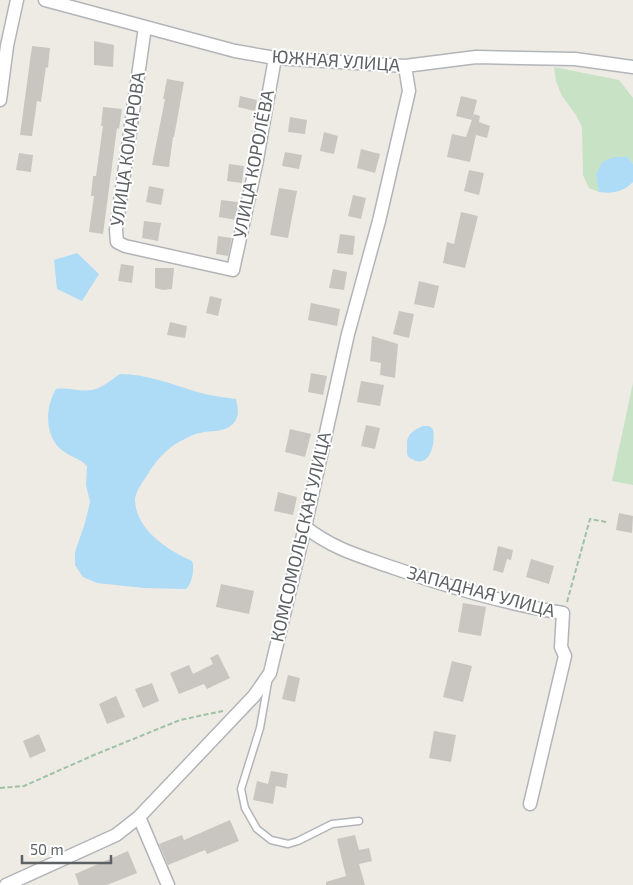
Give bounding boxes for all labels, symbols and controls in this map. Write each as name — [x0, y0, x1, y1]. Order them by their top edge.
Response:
street label: ЮЖНАЯ УЛИЦА — [271, 45, 402, 76]
street label: УЛИЦА КОМАРОВА — [105, 69, 149, 228]
street label: УЛИЦА КОРОЛЁВА — [228, 87, 278, 240]
street label: КОМСОМОЛЬСКАЯ УЛИЦА — [265, 429, 335, 644]
street label: ЗАПАДНАЯ УЛИЦА — [405, 561, 558, 622]
scale bar — [22, 832, 111, 864]
text: 50 m — [30, 840, 64, 858]

